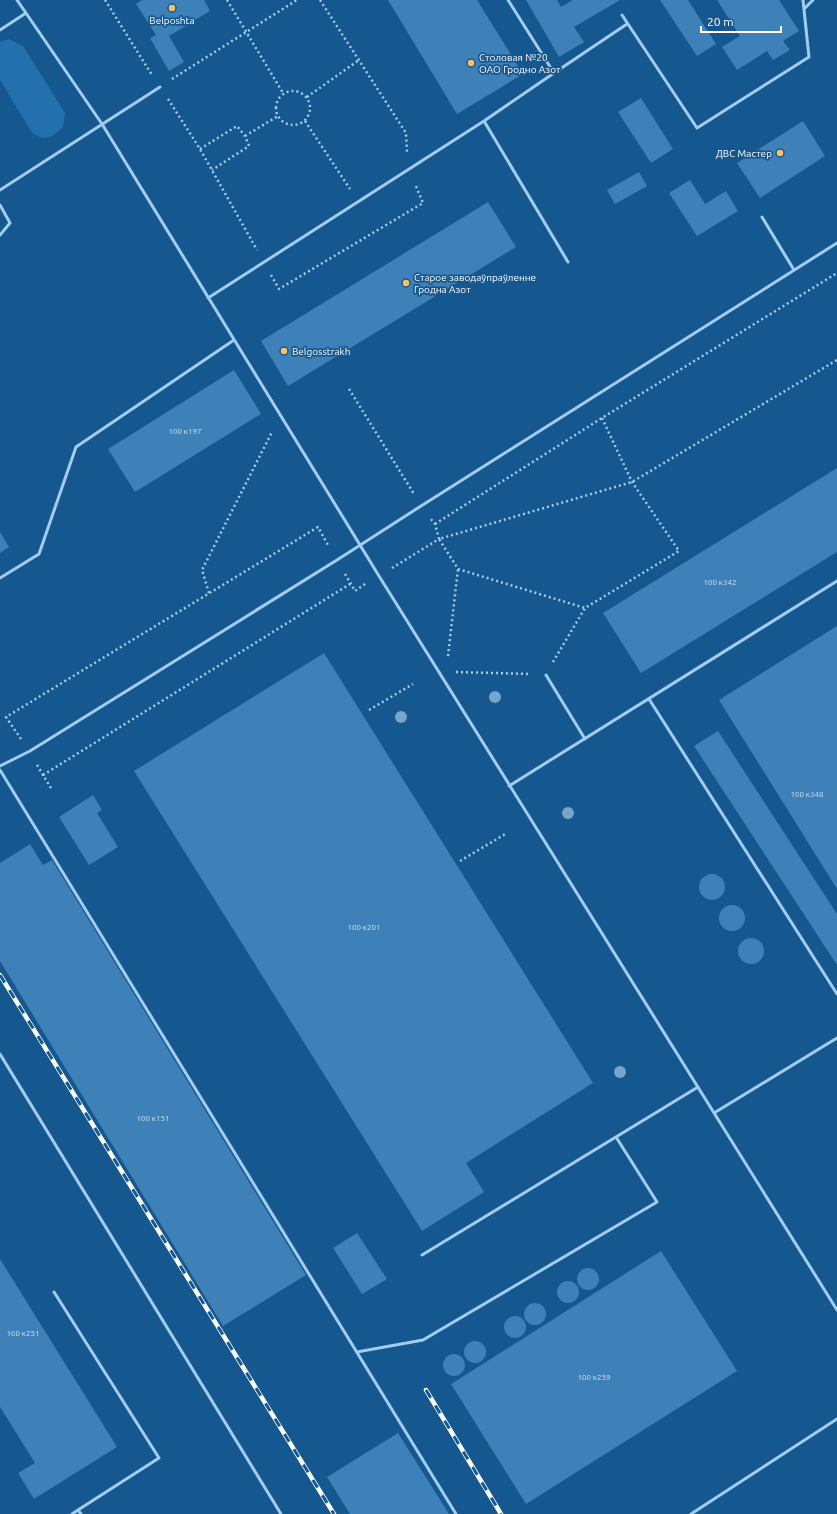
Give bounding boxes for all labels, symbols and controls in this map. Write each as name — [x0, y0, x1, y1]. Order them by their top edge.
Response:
marker: Belposhta — [167, 3, 177, 13]
scale bar — [701, 8, 781, 34]
place label: Belposhta — [149, 15, 195, 26]
text: 20 m — [707, 15, 734, 28]
place label: Столовая №20 ОАО Гродно Азот — [479, 52, 561, 75]
marker: Столовая №20 ОАО Гродно Азот — [466, 58, 476, 68]
place label: ДВС Мастер — [716, 148, 772, 159]
marker: ДВС Мастер — [775, 148, 785, 158]
place label: Старое заводаўпраўленне Гродна Азот — [414, 272, 536, 295]
marker: Старое заводаўпраўленне Гродна Азот — [401, 278, 411, 288]
marker: Belgosstrakh — [279, 346, 289, 356]
place label: Belgosstrakh — [292, 346, 350, 357]
house number: 100 к197 — [168, 427, 202, 436]
house number: 100 к342 — [703, 578, 737, 587]
house number: 100 к348 — [790, 790, 824, 799]
house number: 100 к201 — [347, 923, 381, 932]
house number: 100 к151 — [136, 1114, 170, 1123]
house number: 100 к251 — [6, 1329, 40, 1338]
house number: 100 к259 — [577, 1373, 611, 1382]

